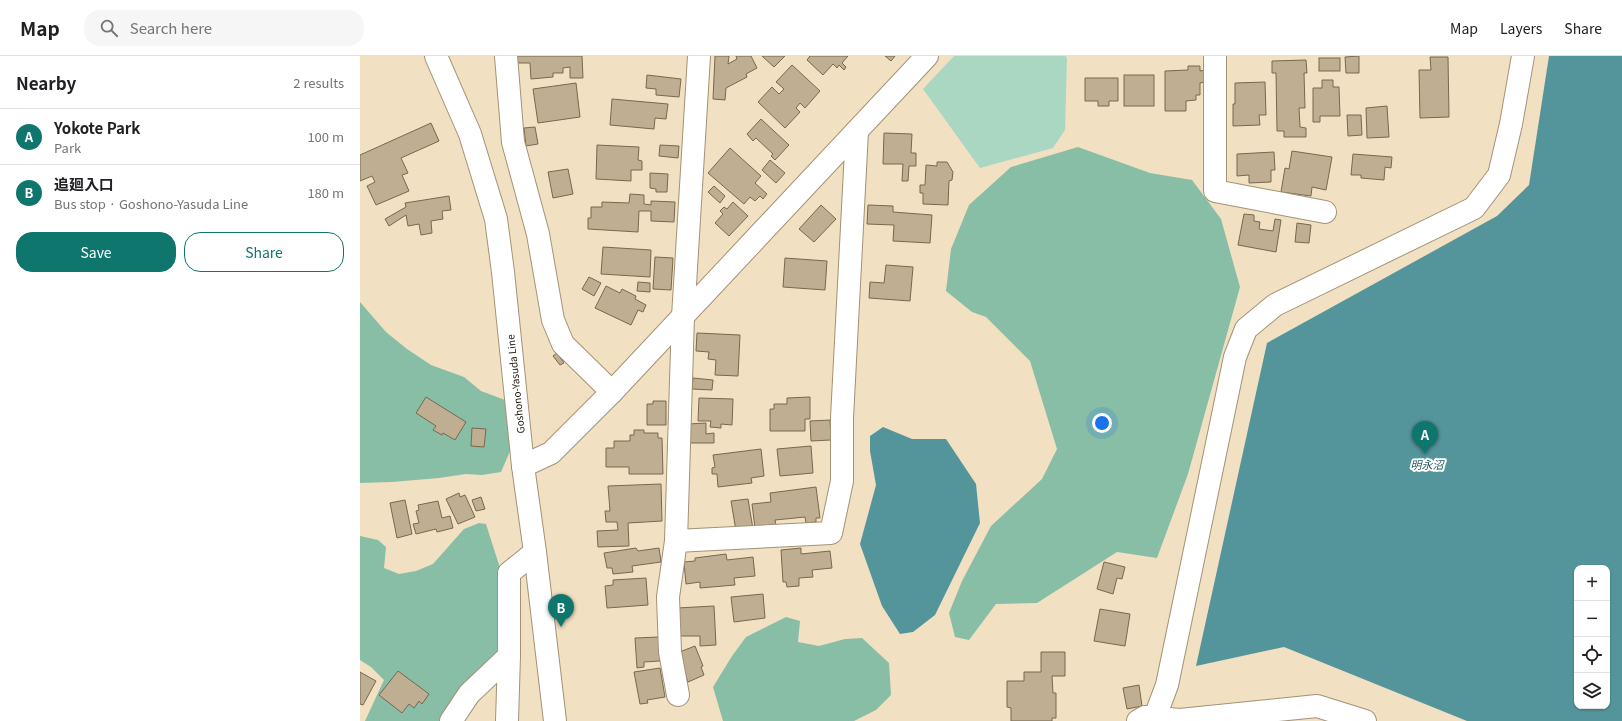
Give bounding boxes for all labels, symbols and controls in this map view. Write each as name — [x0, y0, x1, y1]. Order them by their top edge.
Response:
search box — [84, 10, 364, 46]
text: Map — [20, 14, 60, 41]
icon: search — [98, 17, 120, 39]
text: Search here — [130, 17, 212, 38]
text: Map — [1450, 18, 1478, 38]
text: Layers — [1500, 18, 1542, 38]
text: Share — [1564, 18, 1602, 38]
text: Nearby — [16, 70, 76, 95]
text: 2 results — [293, 73, 344, 92]
text: Yokote Park — [54, 117, 140, 138]
text: A — [25, 127, 33, 146]
text: 100 m — [307, 127, 344, 146]
text: Park — [54, 138, 81, 157]
text: 追廻入口 — [54, 173, 114, 194]
text: B — [25, 183, 33, 202]
text: 180 m — [307, 183, 344, 202]
text: Bus stop · Goshono-Yasuda Line — [54, 194, 248, 213]
button: Save — [16, 232, 176, 272]
button: Share — [184, 232, 344, 272]
street label: Goshono-Yasuda Line — [502, 333, 528, 434]
your location — [1092, 413, 1112, 433]
pin: A — [1412, 421, 1438, 454]
water label: 明永沼 — [1411, 456, 1445, 472]
map controls — [1574, 565, 1610, 709]
button: + — [1574, 565, 1610, 601]
pin: B — [548, 594, 574, 627]
button: − — [1574, 601, 1610, 637]
button: locate — [1574, 637, 1610, 673]
button: layers — [1574, 673, 1610, 709]

